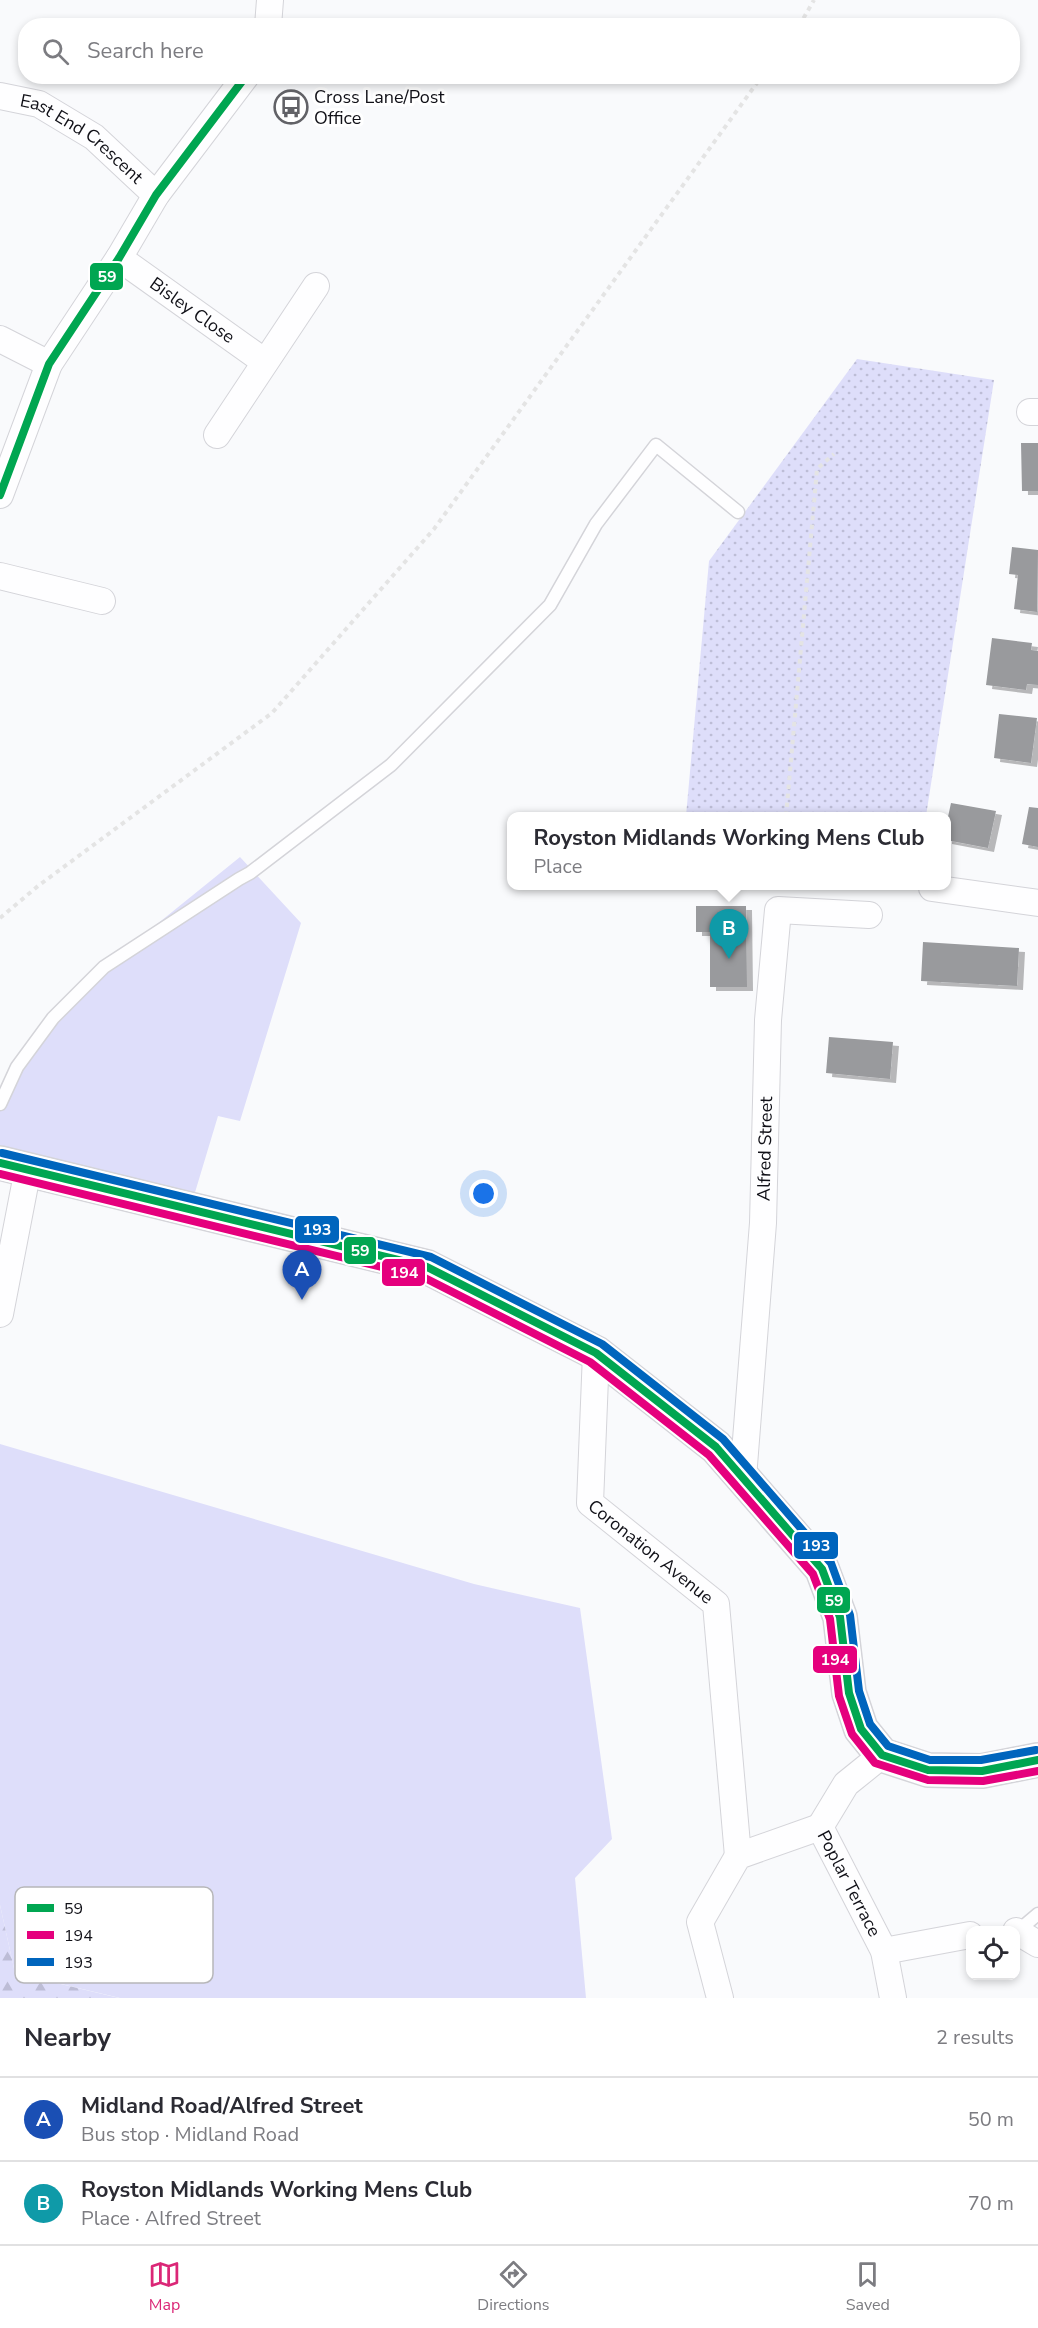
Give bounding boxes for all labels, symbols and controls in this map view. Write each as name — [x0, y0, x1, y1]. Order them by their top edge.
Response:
search box — [18, 18, 1020, 84]
icon: search — [39, 35, 72, 68]
text: Search here — [87, 36, 204, 66]
place label: Cross Lane/Post Office — [314, 85, 445, 130]
street label: East End Crescent — [18, 88, 149, 189]
bus stop icon: Cross Lane/Post Office — [273, 89, 309, 125]
line badge: 59 — [89, 262, 124, 291]
text: 59 — [97, 266, 117, 288]
street label: Bisley Close — [145, 272, 240, 349]
popup — [507, 812, 951, 890]
text: Royston Midlands Working Mens Club — [533, 823, 925, 853]
text: Place — [533, 853, 582, 880]
pin: B — [710, 910, 748, 959]
street label: Alfred Street — [752, 1096, 778, 1201]
your location — [469, 1179, 498, 1208]
line badge: 193 — [294, 1215, 340, 1244]
text: 193 — [303, 1219, 331, 1241]
line badge: 59 — [343, 1236, 377, 1265]
text: 59 — [350, 1240, 370, 1262]
pin: A — [282, 1250, 322, 1300]
line badge: 194 — [381, 1258, 426, 1287]
text: 194 — [390, 1262, 419, 1284]
street label: Coronation Avenue — [583, 1494, 718, 1609]
line badge: 193 — [793, 1531, 839, 1560]
text: 193 — [802, 1535, 830, 1557]
line badge: 59 — [816, 1586, 851, 1614]
text: 59 — [824, 1590, 844, 1612]
line badge: 194 — [812, 1645, 858, 1674]
text: 194 — [821, 1649, 850, 1671]
street label: Poplar Terrace — [812, 1826, 887, 1941]
legend — [15, 1887, 213, 1983]
text: 59 — [64, 1898, 83, 1920]
text: 194 — [64, 1925, 93, 1947]
map controls — [966, 1926, 1020, 1980]
button: locate — [966, 1926, 1020, 1980]
text: 193 — [64, 1952, 93, 1974]
text: Nearby — [24, 2020, 111, 2055]
text: 2 results — [936, 2024, 1014, 2051]
text: Midland Road/Alfred Street — [81, 2091, 363, 2121]
text: A — [36, 2106, 51, 2133]
text: 50 m — [968, 2106, 1014, 2133]
text: Bus stop · Midland Road — [81, 2121, 299, 2148]
text: Royston Midlands Working Mens Club — [81, 2175, 472, 2205]
text: B — [37, 2190, 50, 2217]
text: 70 m — [968, 2190, 1014, 2217]
text: Place · Alfred Street — [81, 2205, 261, 2232]
tab: Map — [148, 2258, 181, 2316]
tab: Directions — [477, 2258, 549, 2316]
tab: Saved — [846, 2258, 890, 2316]

